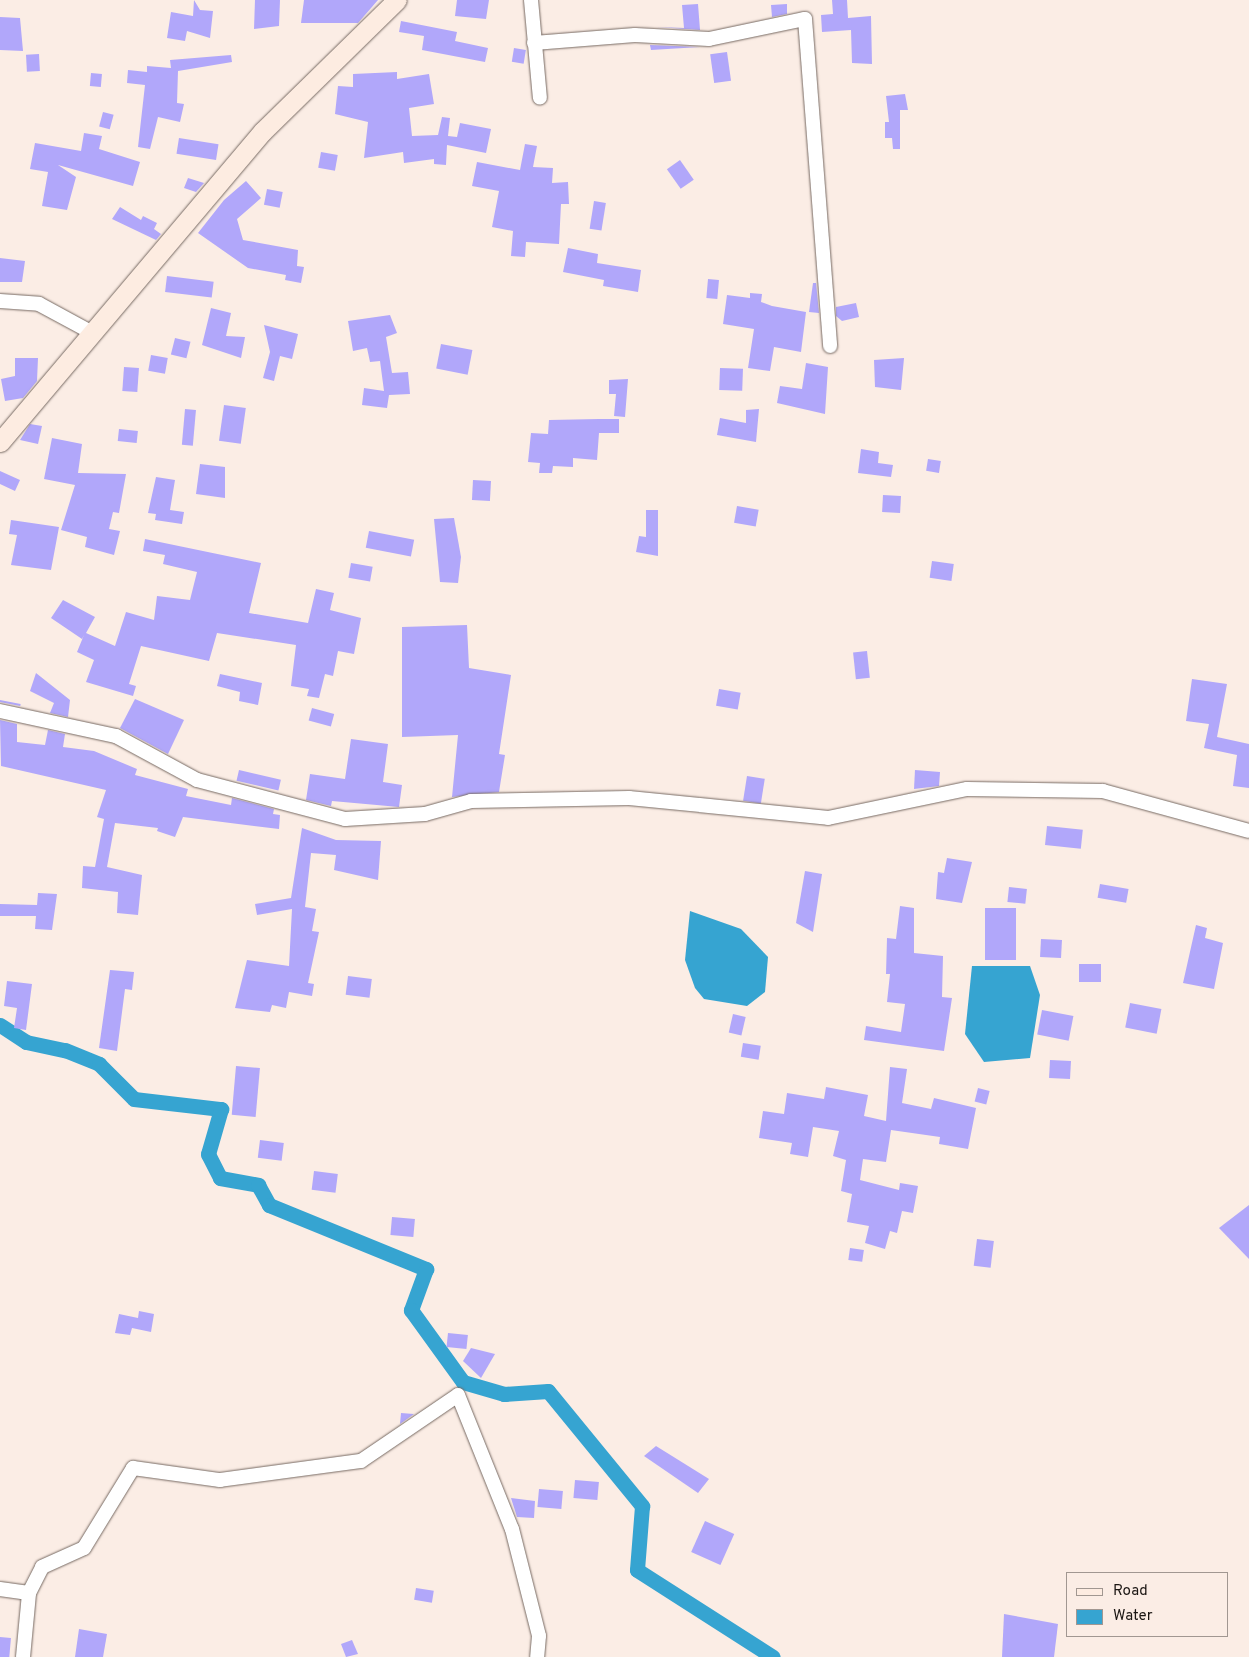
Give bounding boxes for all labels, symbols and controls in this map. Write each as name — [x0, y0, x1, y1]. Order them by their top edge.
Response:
legend — [1066, 1572, 1229, 1637]
text: Road — [1113, 1582, 1148, 1601]
text: Water — [1113, 1607, 1152, 1626]

